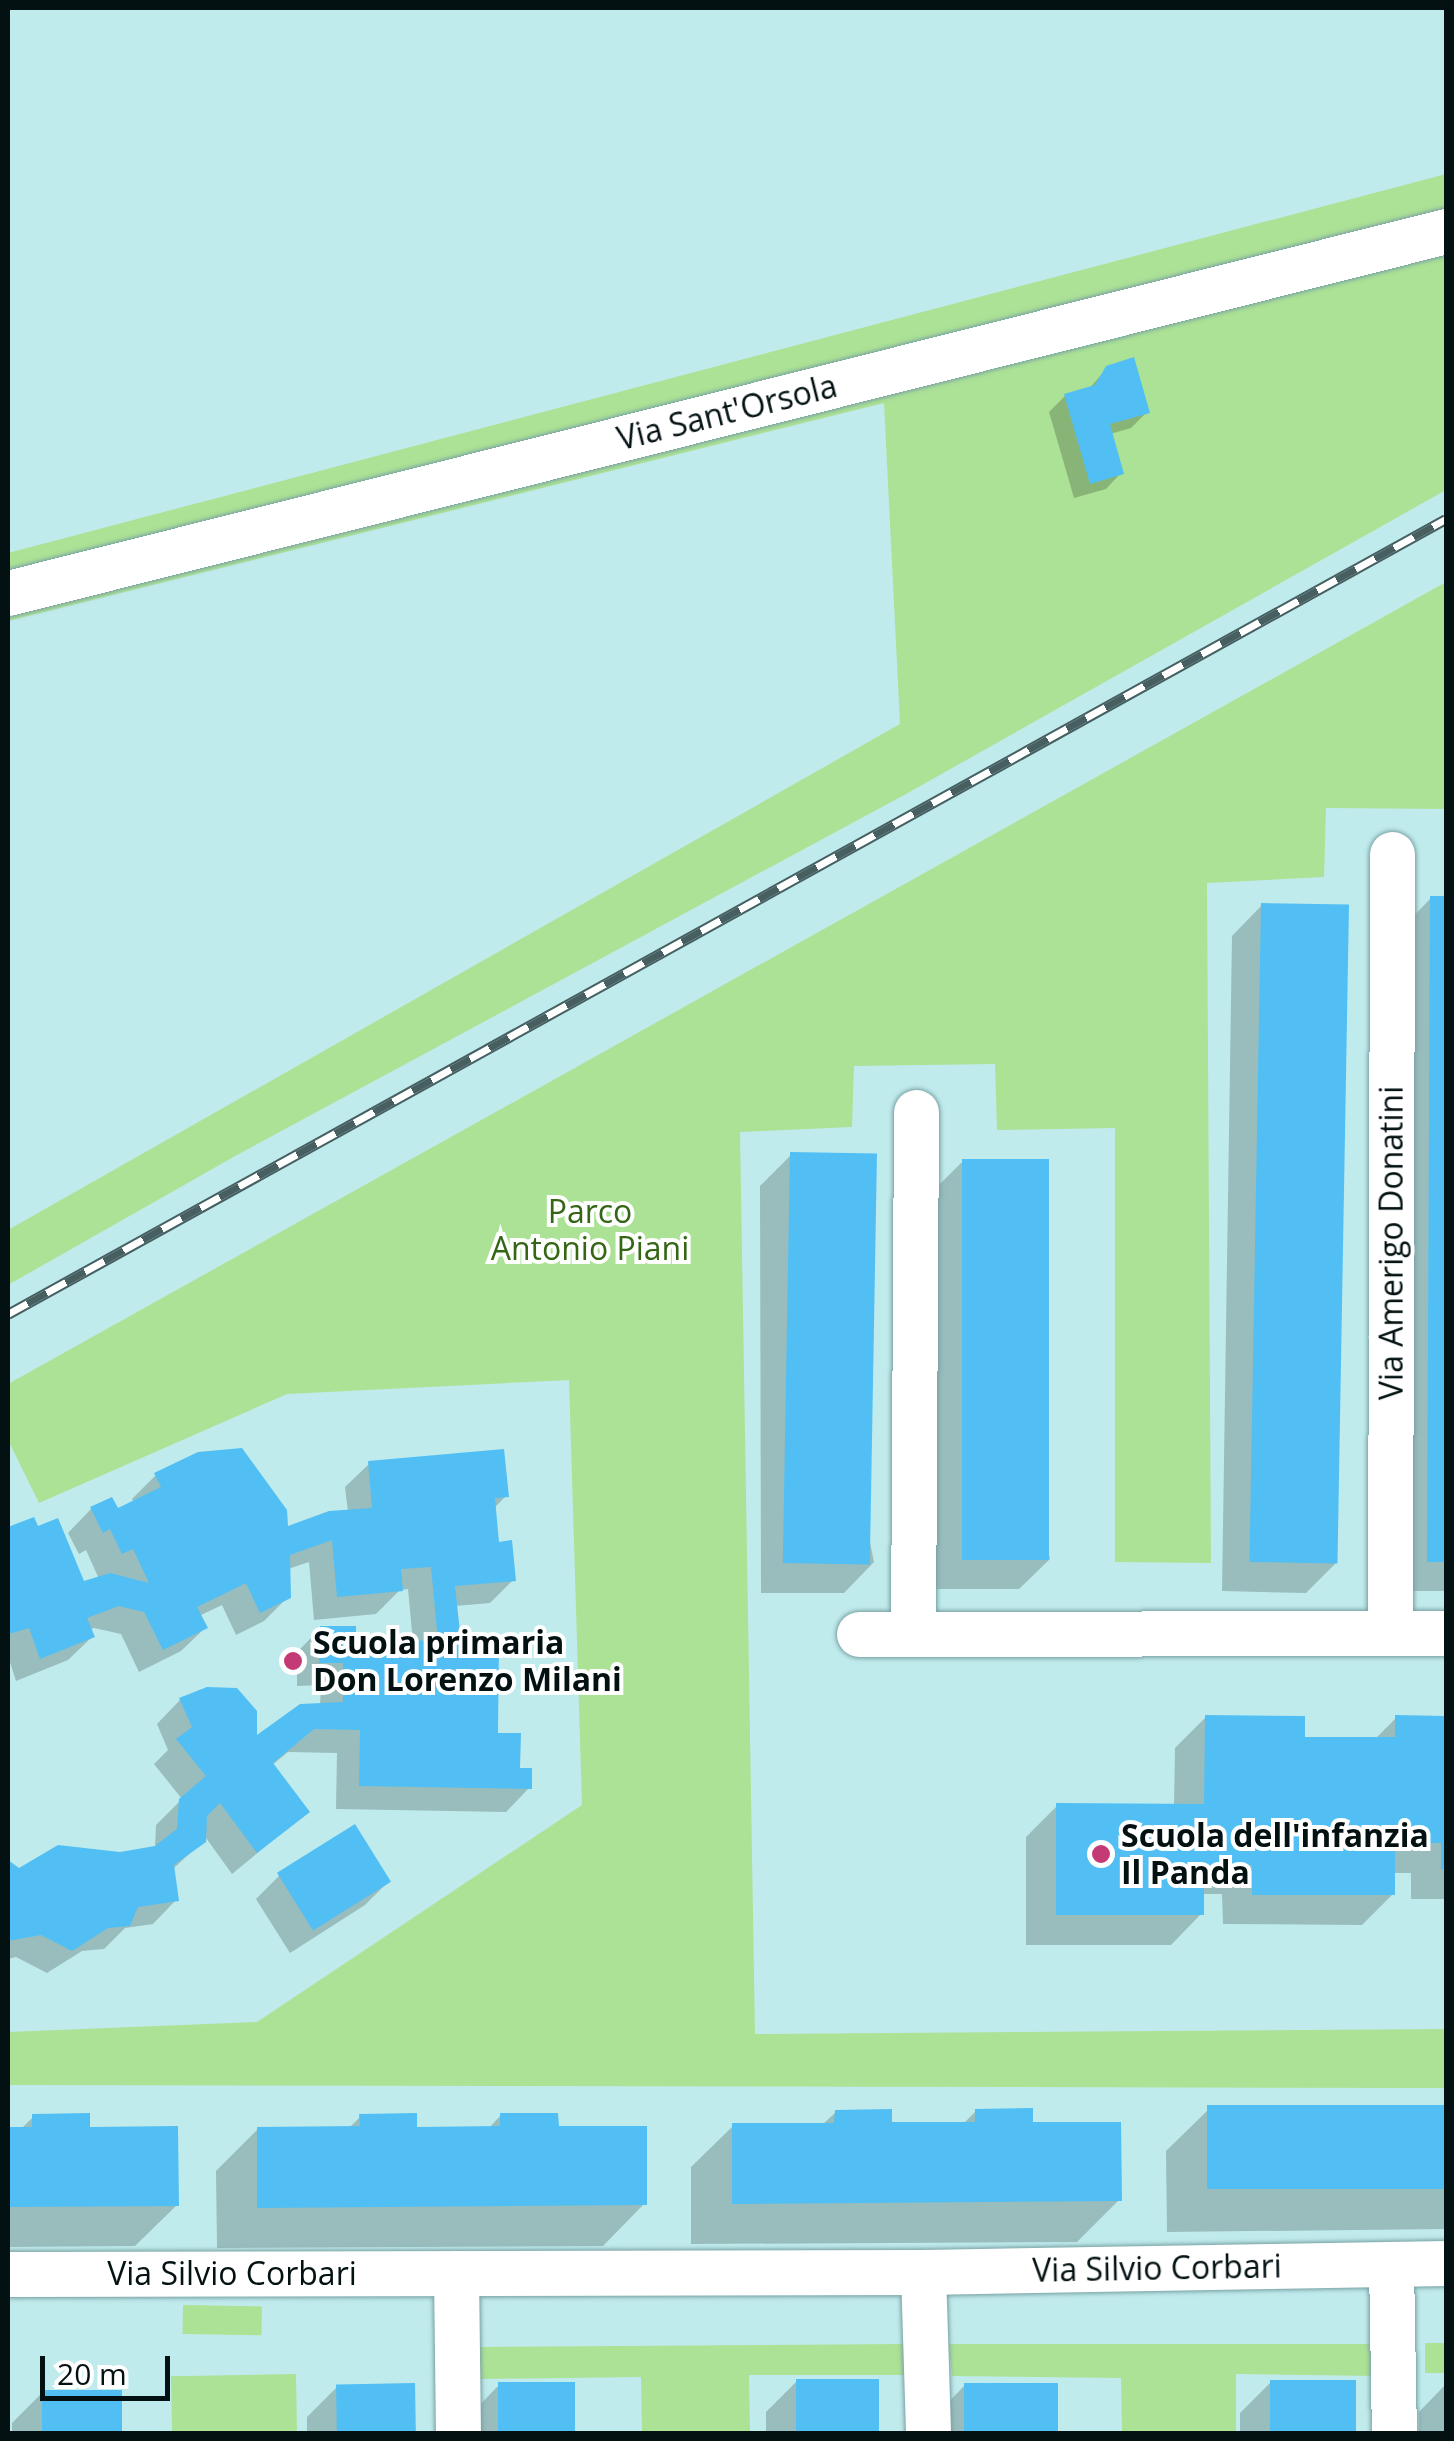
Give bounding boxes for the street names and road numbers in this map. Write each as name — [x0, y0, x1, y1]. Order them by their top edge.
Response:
street label: Via Sant'Orsola — [613, 366, 841, 458]
street label: Via Amerigo Donatini — [1372, 1086, 1410, 1400]
street label: Via Silvio Corbari — [1032, 2247, 1282, 2289]
street label: Via Silvio Corbari — [107, 2254, 357, 2292]

